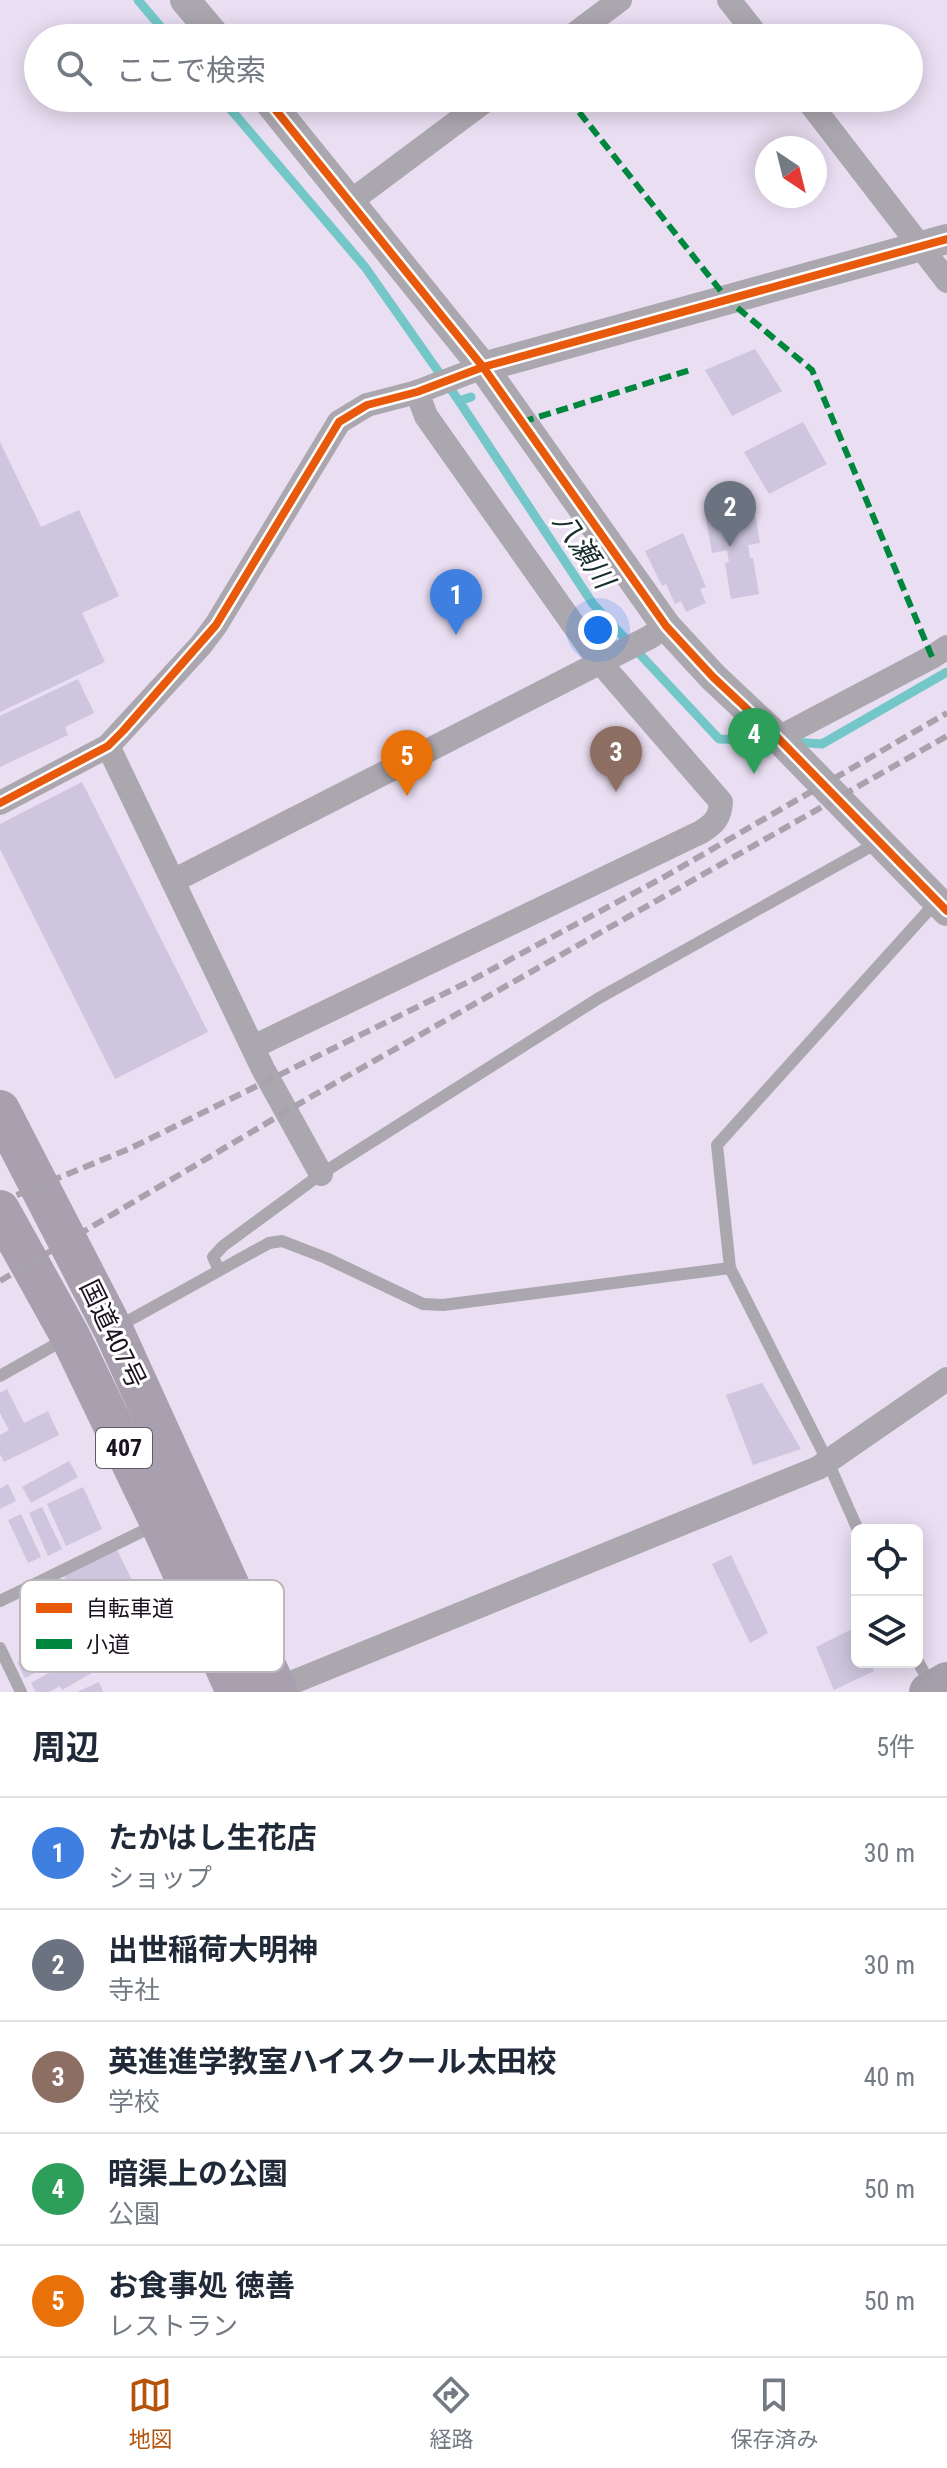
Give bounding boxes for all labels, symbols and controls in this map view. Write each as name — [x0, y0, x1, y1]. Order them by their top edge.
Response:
search box — [24, 24, 923, 112]
icon: search — [52, 46, 96, 90]
text: ここで検索 — [116, 53, 266, 88]
north arrow — [755, 136, 827, 208]
pin: 2 — [704, 481, 756, 547]
water label: 八瀬川 — [546, 506, 622, 597]
pin: 1 — [430, 569, 482, 635]
your location — [578, 610, 618, 650]
pin: 4 — [728, 708, 780, 774]
pin: 3 — [590, 726, 642, 792]
pin: 5 — [381, 730, 433, 796]
street label: 国道407号 — [74, 1275, 152, 1393]
road number: 407 — [96, 1428, 152, 1468]
map controls — [851, 1524, 923, 1668]
button: locate — [851, 1524, 923, 1596]
legend — [20, 1580, 284, 1672]
text: 自転車道 — [86, 1596, 174, 1621]
button: layers — [851, 1596, 923, 1668]
text: 小道 — [86, 1632, 130, 1657]
text: 周辺 — [32, 1727, 100, 1767]
text: 5件 — [876, 1732, 915, 1762]
text: たかはし生花店 — [108, 1820, 317, 1855]
text: 1 — [51, 1838, 65, 1868]
text: 30 m — [864, 1838, 915, 1868]
text: ショップ — [108, 1863, 212, 1893]
text: 出世稲荷大明神 — [108, 1932, 318, 1967]
text: 2 — [51, 1950, 65, 1980]
text: 30 m — [864, 1950, 915, 1980]
text: 寺社 — [108, 1975, 160, 2005]
text: 英進進学教室ハイスクール太田校 — [108, 2044, 557, 2079]
text: 3 — [51, 2062, 65, 2092]
text: 40 m — [864, 2062, 915, 2092]
text: 学校 — [108, 2087, 160, 2117]
text: 暗渠上の公園 — [108, 2156, 288, 2191]
text: 4 — [51, 2174, 65, 2204]
text: 50 m — [864, 2174, 915, 2204]
text: 公園 — [108, 2199, 160, 2229]
text: お食事処 徳善 — [108, 2268, 295, 2303]
text: 5 — [51, 2286, 65, 2316]
text: 50 m — [864, 2286, 915, 2316]
text: レストラン — [108, 2311, 238, 2341]
tab: 地図 — [128, 2373, 173, 2453]
tab: 経路 — [429, 2373, 474, 2453]
tab: 保存済み — [730, 2373, 819, 2453]

